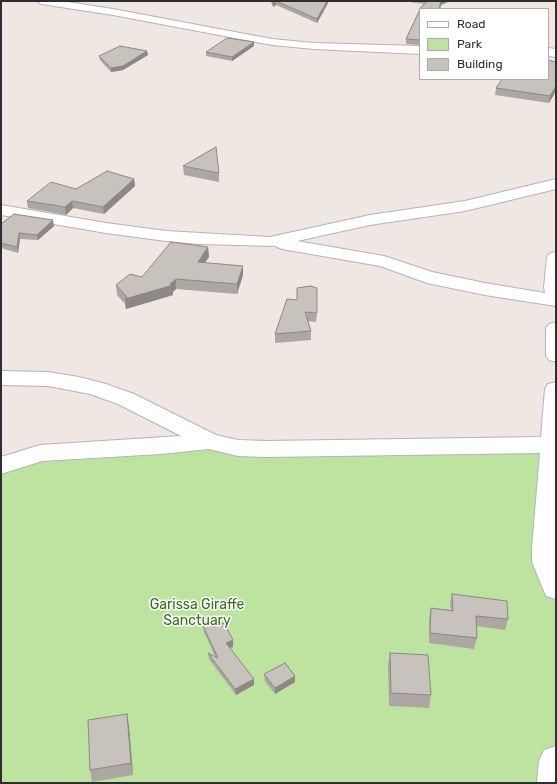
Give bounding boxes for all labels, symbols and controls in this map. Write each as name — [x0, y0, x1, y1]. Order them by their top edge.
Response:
legend — [419, 8, 549, 80]
text: Road — [457, 17, 485, 31]
text: Park — [457, 37, 482, 51]
text: Building — [457, 57, 503, 71]
park label: Garissa Giraffe Sanctuary — [150, 597, 244, 630]

